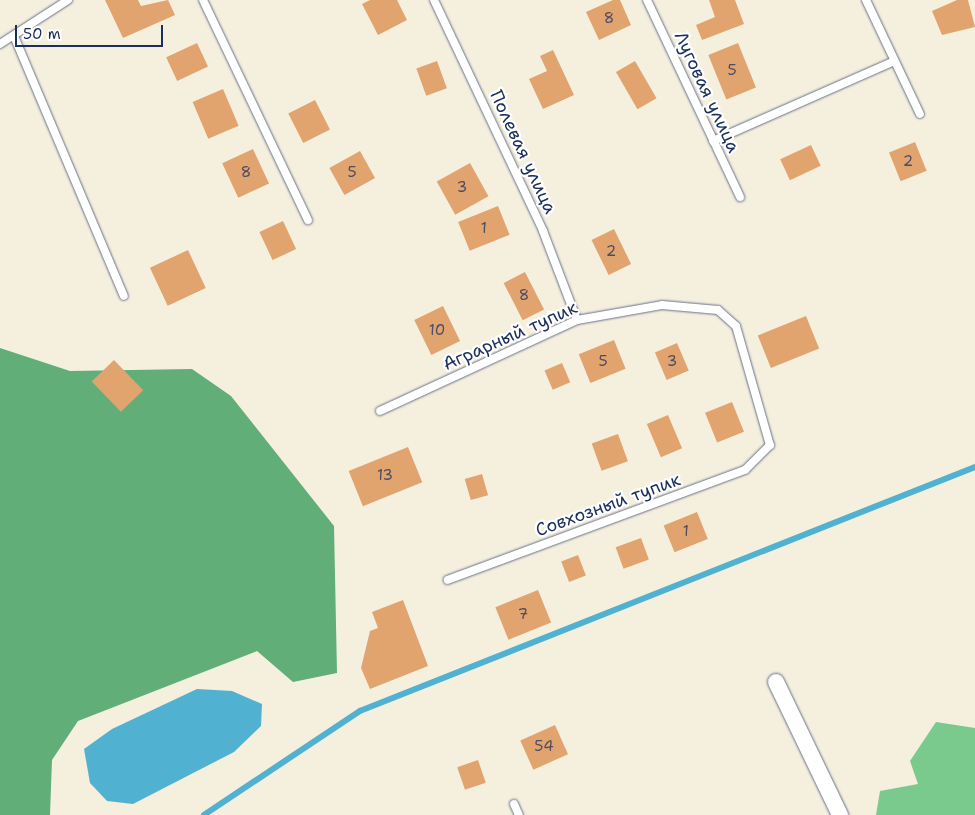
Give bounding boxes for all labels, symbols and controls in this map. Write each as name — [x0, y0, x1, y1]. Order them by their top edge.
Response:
house number: 8 — [604, 10, 614, 28]
scale bar — [18, 15, 165, 47]
text: 50 m — [23, 24, 61, 44]
street label: Луговая улица — [670, 28, 744, 156]
house number: 5 — [727, 62, 737, 80]
street label: Полевая улица — [485, 87, 561, 217]
house number: 2 — [903, 153, 913, 171]
house number: 8 — [241, 164, 251, 182]
house number: 5 — [347, 164, 357, 182]
house number: 3 — [457, 179, 467, 197]
house number: 1 — [481, 220, 487, 238]
house number: 2 — [606, 243, 616, 261]
house number: 8 — [519, 287, 529, 305]
street label: Аграрный тупик — [439, 297, 581, 375]
house number: 10 — [429, 322, 445, 340]
house number: 5 — [598, 353, 608, 371]
house number: 3 — [667, 353, 677, 371]
house number: 13 — [377, 467, 393, 485]
street label: Совхозный тупик — [533, 469, 683, 541]
house number: 1 — [683, 523, 689, 541]
house number: 7 — [518, 606, 528, 624]
house number: 54 — [534, 738, 554, 756]

